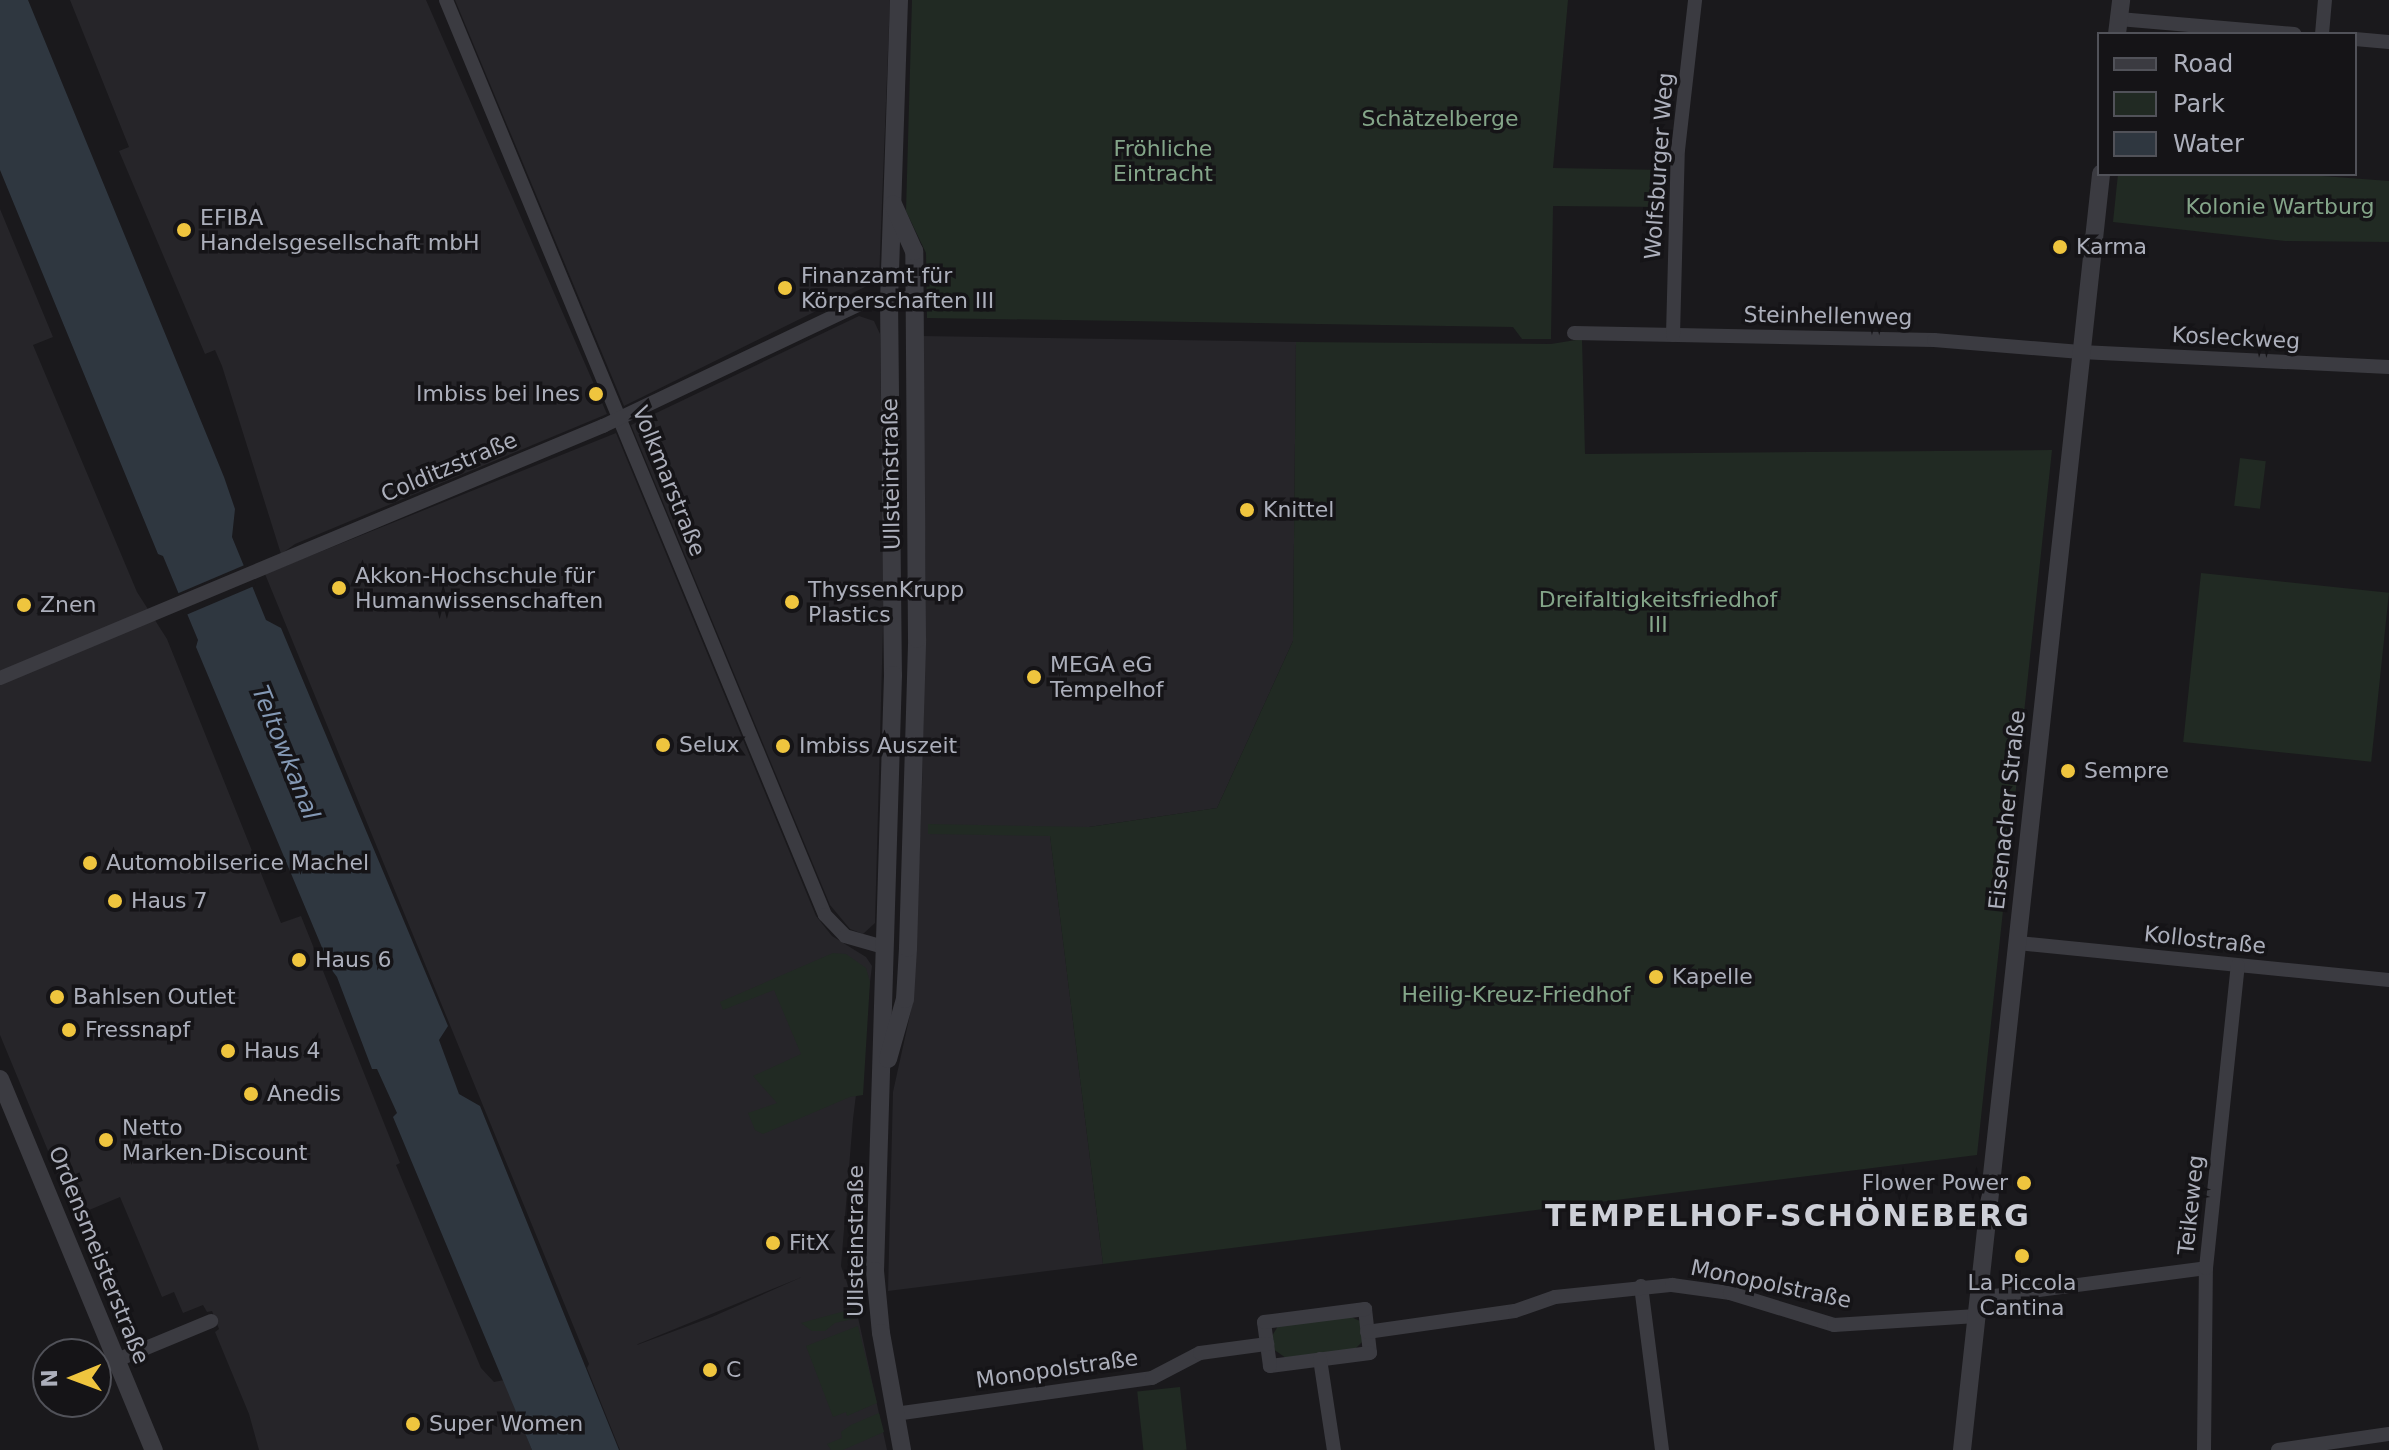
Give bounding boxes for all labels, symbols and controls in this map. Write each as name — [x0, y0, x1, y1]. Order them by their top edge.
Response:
legend — [2097, 32, 2357, 176]
text: Road — [2173, 50, 2233, 78]
street label: Wolfsburger Weg — [1639, 72, 1679, 260]
text: Park — [2173, 90, 2225, 118]
park label: Schätzelberge — [1362, 106, 1518, 132]
text: Water — [2173, 130, 2244, 158]
park label: Fröhliche Eintracht — [1113, 135, 1213, 186]
park label: Kolonie Wartburg — [2186, 194, 2374, 220]
place label: EFIBA Handelsgesellschaft mbH — [200, 204, 480, 256]
marker: EFIBA Handelsgesellschaft mbH — [175, 221, 193, 239]
place label: Karma — [2076, 234, 2147, 260]
marker: Karma — [2051, 238, 2069, 256]
place label: Finanzamt für Körperschaften III — [801, 262, 994, 314]
marker: Finanzamt für Körperschaften III — [776, 279, 794, 297]
street label: Steinhellenweg — [1743, 301, 1913, 331]
street label: Kosleckweg — [2171, 321, 2301, 355]
place label: Imbiss bei Ines — [416, 381, 580, 407]
marker: Imbiss bei Ines — [587, 385, 605, 403]
street label: Ullsteinstraße — [876, 398, 906, 550]
street label: Volkmarstraße — [627, 402, 711, 560]
street label: Colditzstraße — [377, 426, 521, 508]
place label: Knittel — [1263, 497, 1334, 523]
marker: Knittel — [1238, 501, 1256, 519]
place label: Akkon-Hochschule für Humanwissenschaften — [355, 562, 603, 614]
place label: ThyssenKrupp Plastics — [808, 576, 964, 628]
marker: Akkon-Hochschule für Humanwissenschaften — [330, 579, 348, 597]
park label: Dreifaltigkeitsfriedhof III — [1539, 586, 1777, 638]
place label: Znen — [40, 592, 96, 618]
marker: ThyssenKrupp Plastics — [783, 593, 801, 611]
marker: Znen — [15, 596, 33, 614]
place label: MEGA eG Tempelhof — [1050, 651, 1163, 702]
marker: MEGA eG Tempelhof — [1025, 668, 1043, 686]
water label: Teltowkanal — [245, 682, 325, 824]
street label: Eisenacher Straße — [1983, 709, 2031, 911]
place label: Selux — [679, 732, 740, 758]
place label: Imbiss Auszeit — [799, 733, 957, 759]
marker: Selux — [654, 736, 672, 754]
marker: Imbiss Auszeit — [774, 737, 792, 755]
place label: Sempre — [2084, 758, 2169, 784]
marker: Sempre — [2059, 762, 2077, 780]
place label: Automobilserice Machel — [106, 850, 369, 876]
marker: Automobilserice Machel — [81, 854, 99, 872]
place label: Haus 7 — [131, 888, 207, 914]
marker: Haus 7 — [106, 892, 124, 910]
street label: Kollostraße — [2143, 920, 2267, 960]
place label: Haus 6 — [315, 947, 391, 973]
marker: Haus 6 — [290, 951, 308, 969]
place label: Kapelle — [1672, 964, 1753, 990]
marker: Kapelle — [1647, 968, 1665, 986]
park label: Heilig-Kreuz-Friedhof — [1401, 982, 1631, 1008]
place label: Bahlsen Outlet — [73, 984, 236, 1010]
marker: Bahlsen Outlet — [48, 988, 66, 1006]
place label: Fressnapf — [85, 1017, 190, 1043]
marker: Fressnapf — [60, 1021, 78, 1039]
place label: Haus 4 — [244, 1038, 320, 1064]
marker: Haus 4 — [219, 1042, 237, 1060]
place label: Anedis — [267, 1081, 341, 1107]
marker: Anedis — [242, 1085, 260, 1103]
place label: Netto Marken-Discount — [122, 1114, 307, 1166]
marker: Netto Marken-Discount — [97, 1131, 115, 1149]
street label: Ordensmeisterstraße — [43, 1142, 155, 1368]
street label: Teikeweg — [2173, 1154, 2209, 1256]
street label: Ullsteinstraße — [843, 1165, 869, 1317]
place label: Flower Power — [1862, 1170, 2008, 1196]
marker: Flower Power — [2015, 1174, 2033, 1192]
district label: TEMPELHOF-SCHÖNEBERG — [1545, 1198, 2031, 1234]
place label: FitX — [789, 1230, 830, 1256]
marker: FitX — [764, 1234, 782, 1252]
marker: La Piccola Cantina — [2013, 1247, 2031, 1265]
street label: Monopolstraße — [1688, 1254, 1854, 1314]
place label: La Piccola Cantina — [1968, 1269, 2076, 1320]
north arrow — [32, 1338, 112, 1418]
street label: Monopolstraße — [974, 1345, 1140, 1393]
place label: C — [726, 1357, 741, 1383]
marker: C — [701, 1361, 719, 1379]
text: N — [37, 1369, 62, 1388]
place label: Super Women — [429, 1411, 583, 1437]
marker: Super Women — [404, 1415, 422, 1433]

